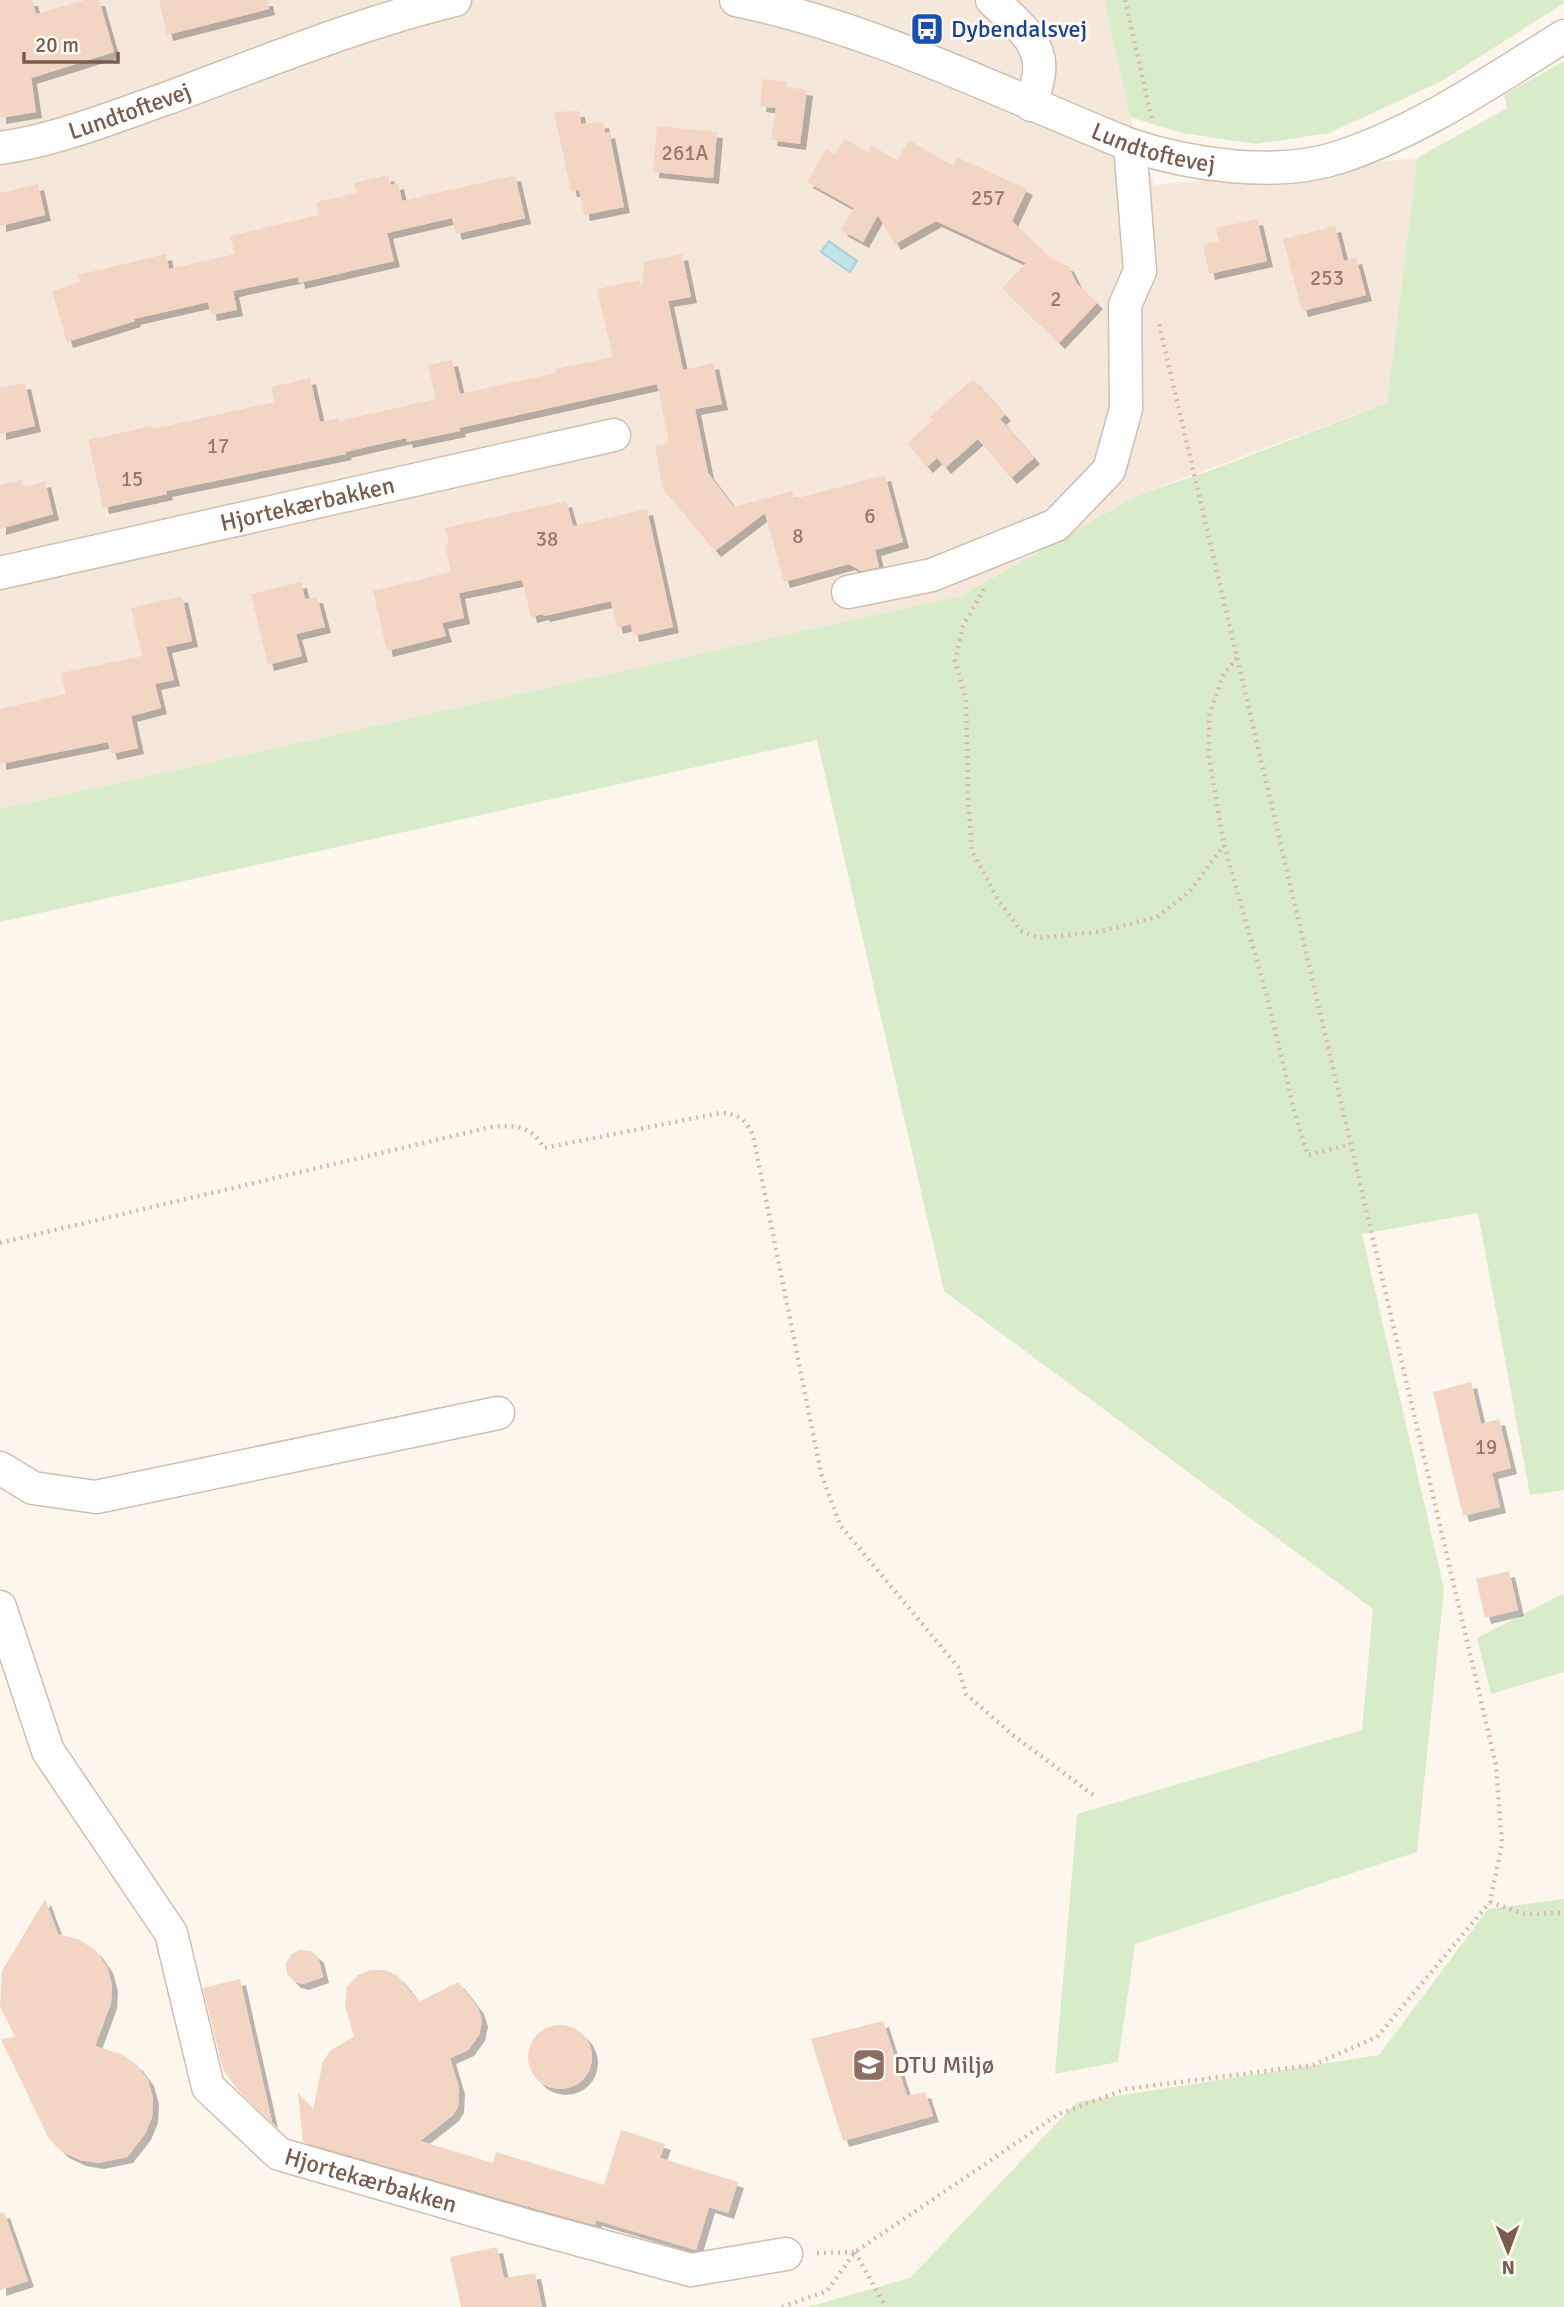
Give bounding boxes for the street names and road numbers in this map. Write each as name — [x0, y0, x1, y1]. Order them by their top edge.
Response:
street label: Lundtoftevej — [65, 76, 195, 146]
street label: Lundtoftevej — [1087, 116, 1217, 179]
street label: Hjortekærbakken — [217, 470, 398, 538]
street label: Hjortekærbakken — [281, 2141, 461, 2220]

